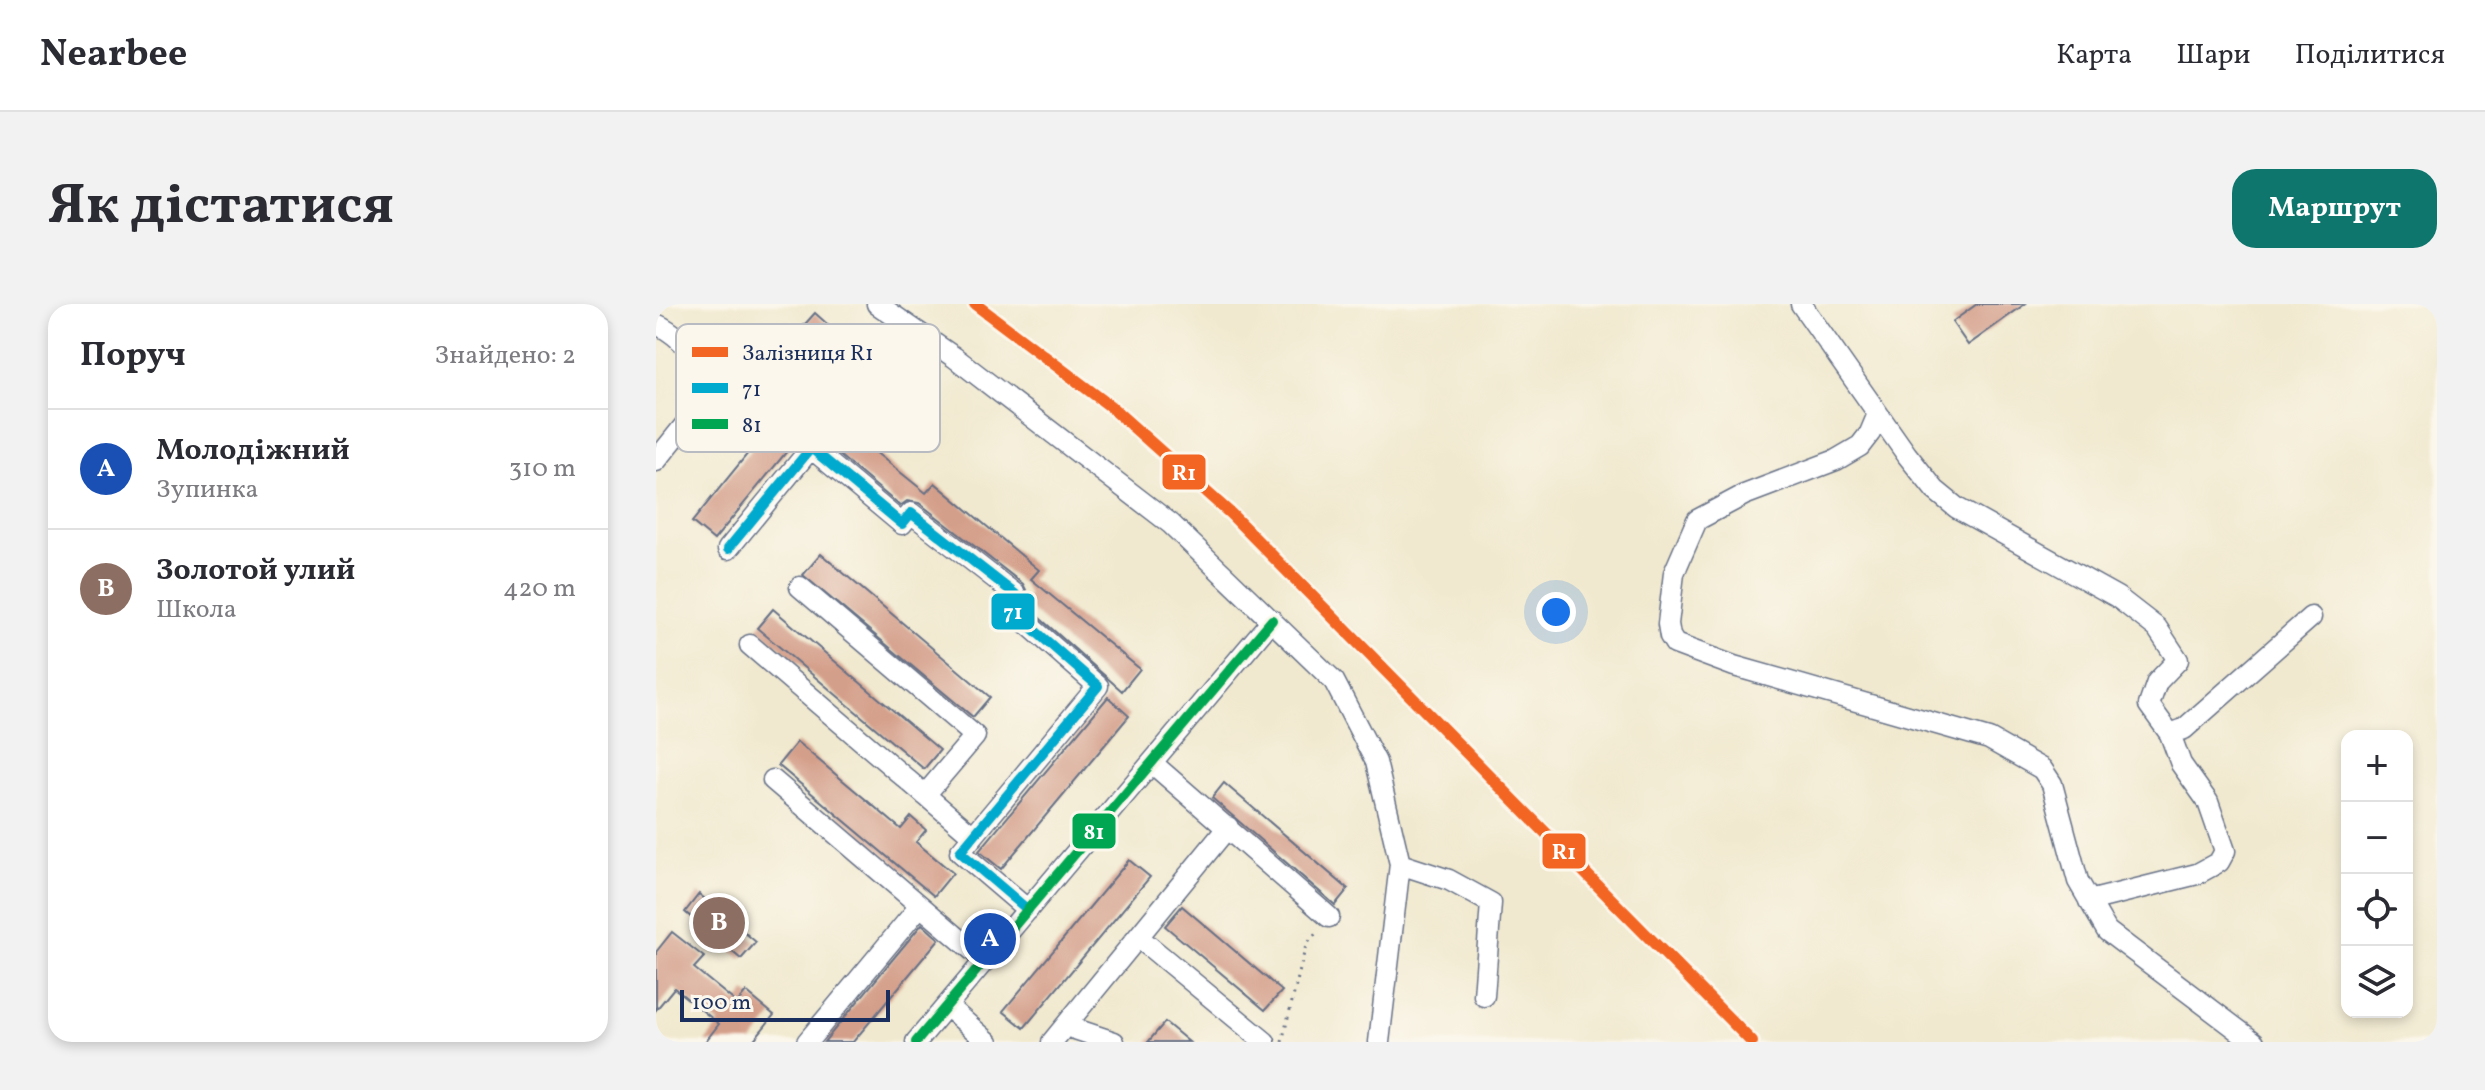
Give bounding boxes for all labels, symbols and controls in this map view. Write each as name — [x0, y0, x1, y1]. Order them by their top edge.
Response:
text: Nearbee — [40, 29, 187, 82]
text: Карта — [2056, 36, 2132, 75]
text: Шари — [2176, 36, 2251, 75]
text: Поділитися — [2295, 36, 2445, 75]
text: Як дістатися — [48, 169, 394, 247]
button: Маршрут — [2232, 169, 2437, 248]
legend — [676, 324, 940, 452]
text: Поруч — [80, 333, 186, 380]
text: Знайдено: 2 — [435, 338, 576, 374]
text: Залізниця R1 — [742, 339, 874, 370]
text: 71 — [742, 375, 761, 406]
text: 81 — [742, 411, 762, 442]
text: Молодіжний — [156, 430, 350, 472]
text: A — [97, 451, 115, 487]
text: 310 m — [509, 451, 576, 487]
line badge: R1 — [1161, 453, 1207, 491]
text: R1 — [1172, 459, 1196, 490]
text: Зупинка — [156, 472, 259, 508]
text: Золотой улий — [156, 550, 355, 592]
text: B — [97, 571, 115, 607]
text: 420 m — [503, 571, 576, 607]
text: Школа — [156, 592, 237, 628]
line badge: 71 — [990, 592, 1036, 631]
your location — [1536, 592, 1576, 632]
text: 71 — [1003, 598, 1023, 629]
map controls — [2341, 730, 2413, 1018]
button: + — [2341, 730, 2413, 802]
button: − — [2341, 802, 2413, 874]
line badge: 81 — [1071, 812, 1117, 850]
text: 81 — [1084, 818, 1104, 849]
line badge: R1 — [1541, 832, 1587, 870]
text: R1 — [1552, 838, 1576, 869]
button: locate — [2341, 874, 2413, 946]
pin: B — [693, 893, 745, 953]
pin: A — [964, 909, 1016, 969]
button: layers — [2341, 946, 2413, 1018]
scale bar — [680, 986, 890, 1022]
text: 100 m — [692, 988, 751, 1019]

